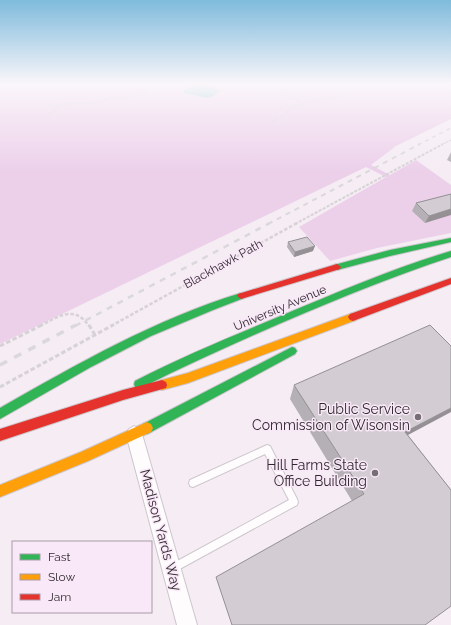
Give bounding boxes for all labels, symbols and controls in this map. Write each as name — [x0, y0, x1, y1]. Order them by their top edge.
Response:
street label: Blackhawk Path — [181, 237, 265, 291]
street label: University Avenue — [231, 282, 329, 334]
place label: Public Service Commission of Wisonsin — [252, 401, 410, 433]
marker: Public Service Commission of Wisonsin — [413, 412, 423, 422]
place label: Hill Farms State Office Building — [266, 457, 367, 489]
street label: Madison Yards Way — [137, 467, 185, 593]
marker: Hill Farms State Office Building — [370, 468, 380, 478]
legend — [12, 541, 152, 613]
text: Fast — [48, 550, 71, 564]
text: Slow — [48, 570, 75, 584]
text: Jam — [48, 590, 71, 604]

